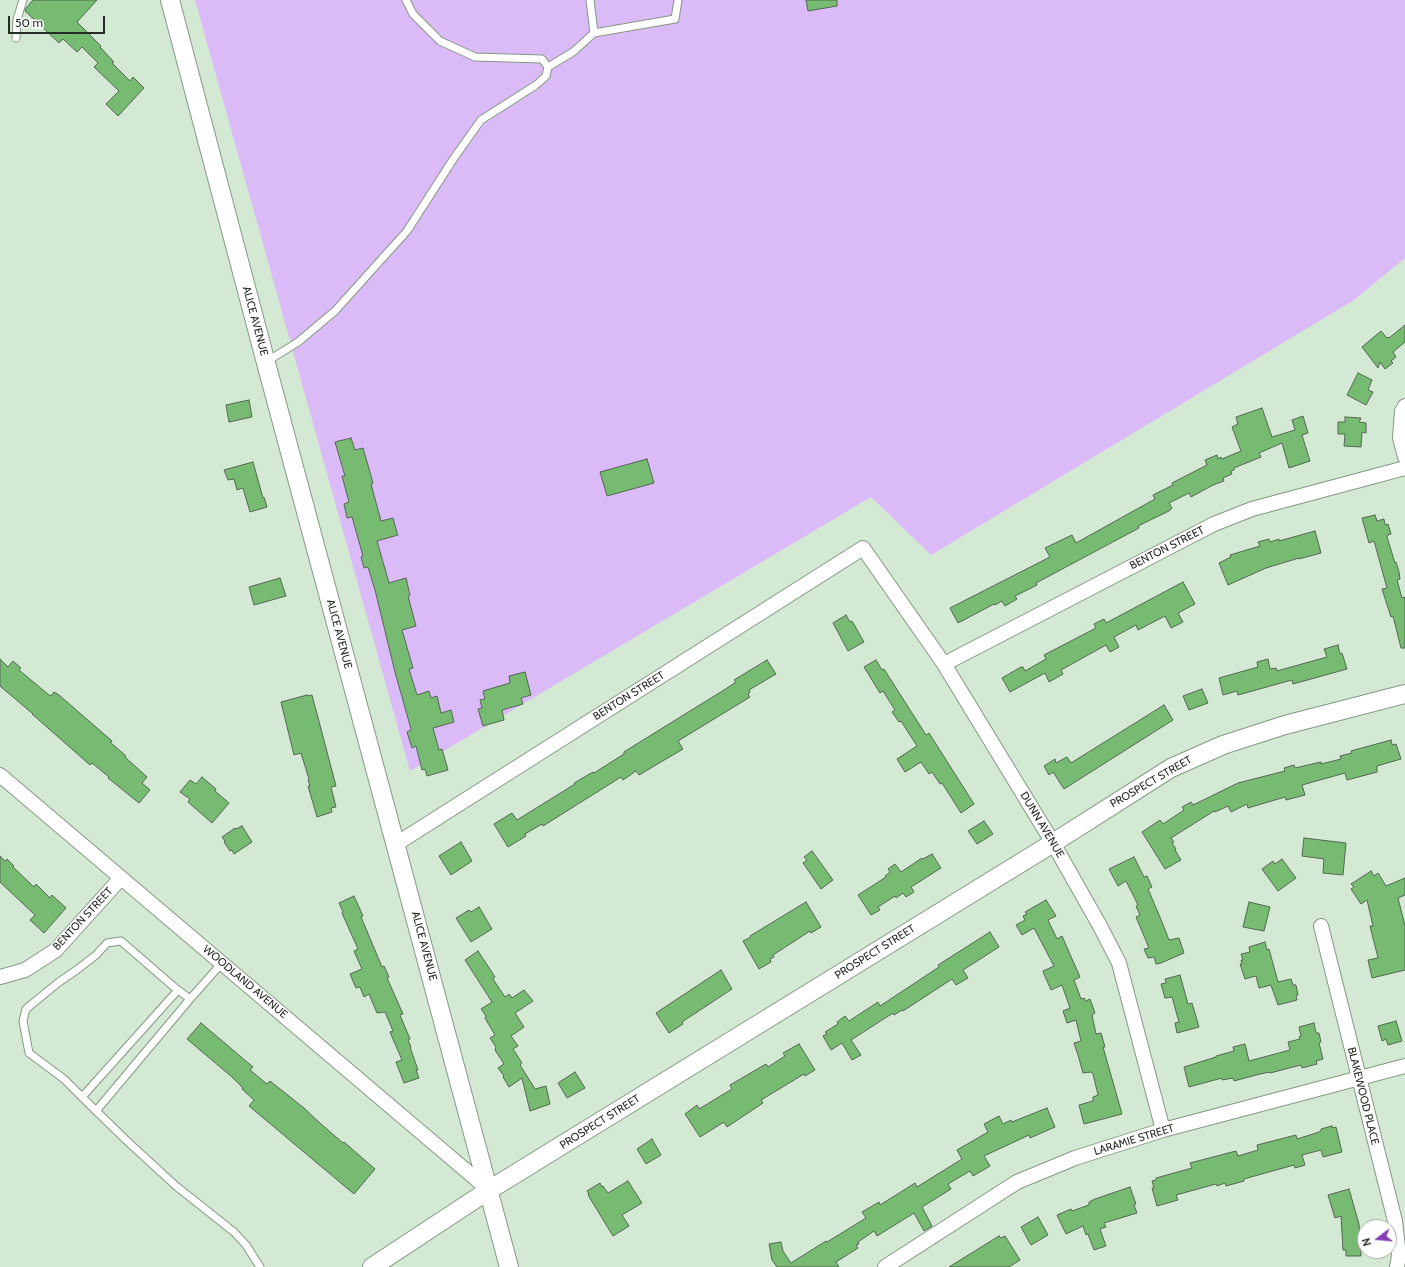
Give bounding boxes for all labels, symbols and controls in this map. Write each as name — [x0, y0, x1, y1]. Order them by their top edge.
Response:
scale bar — [10, 8, 107, 34]
text: 50 m — [15, 15, 43, 30]
street label: ALICE AVENUE — [239, 285, 271, 357]
street label: BENTON STREET — [1128, 524, 1206, 572]
street label: ALICE AVENUE — [323, 598, 355, 670]
street label: BENTON STREET — [591, 669, 667, 723]
street label: PROSPECT STREET — [1108, 753, 1194, 811]
street label: DUNN AVENUE — [1017, 790, 1067, 860]
street label: BENTON STREET — [50, 885, 116, 953]
street label: ALICE AVENUE — [408, 910, 440, 982]
street label: PROSPECT STREET — [832, 922, 918, 982]
street label: WOODLAND AVENUE — [200, 943, 290, 1021]
street label: BLAKEWOOD PLACE — [1344, 1046, 1382, 1146]
street label: PROSPECT STREET — [557, 1092, 643, 1152]
street label: LARAMIE STREET — [1092, 1122, 1176, 1158]
north arrow — [1357, 1219, 1397, 1259]
text: N — [1359, 1236, 1374, 1248]

